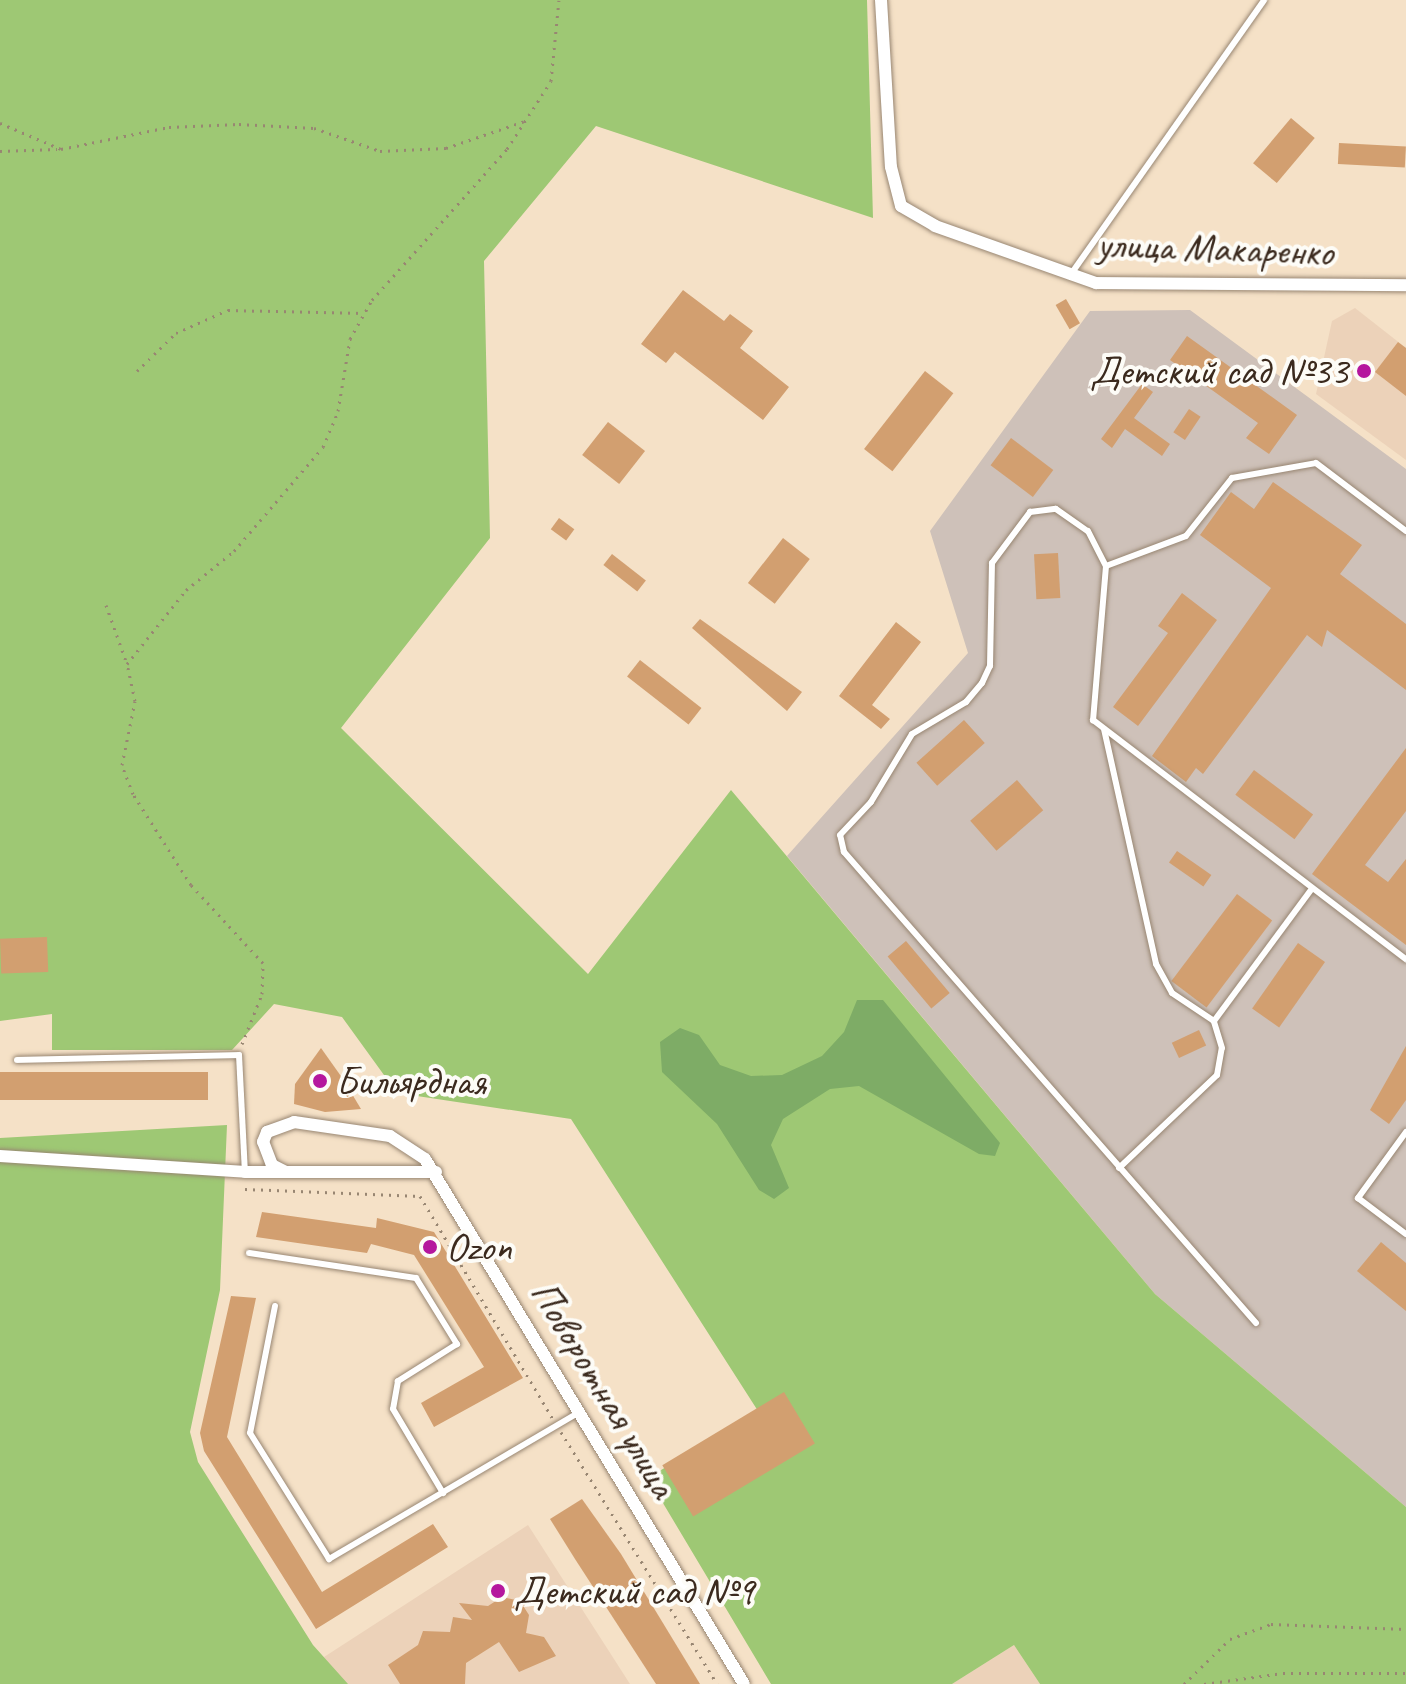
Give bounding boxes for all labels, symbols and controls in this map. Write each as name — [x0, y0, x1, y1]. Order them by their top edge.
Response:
street label: улица Макаренко — [1096, 220, 1334, 276]
place label: Детский сад №33 — [1090, 347, 1348, 395]
marker: Детский сад №33 — [1355, 362, 1373, 380]
place label: Бильярдная — [336, 1057, 486, 1105]
marker: Бильярдная — [311, 1072, 329, 1090]
place label: Ozon — [446, 1223, 512, 1271]
marker: Ozon — [421, 1238, 439, 1256]
street label: Поворотная улица — [519, 1270, 689, 1508]
place label: Детский сад №9 — [514, 1567, 754, 1615]
marker: Детский сад №9 — [489, 1582, 507, 1600]

